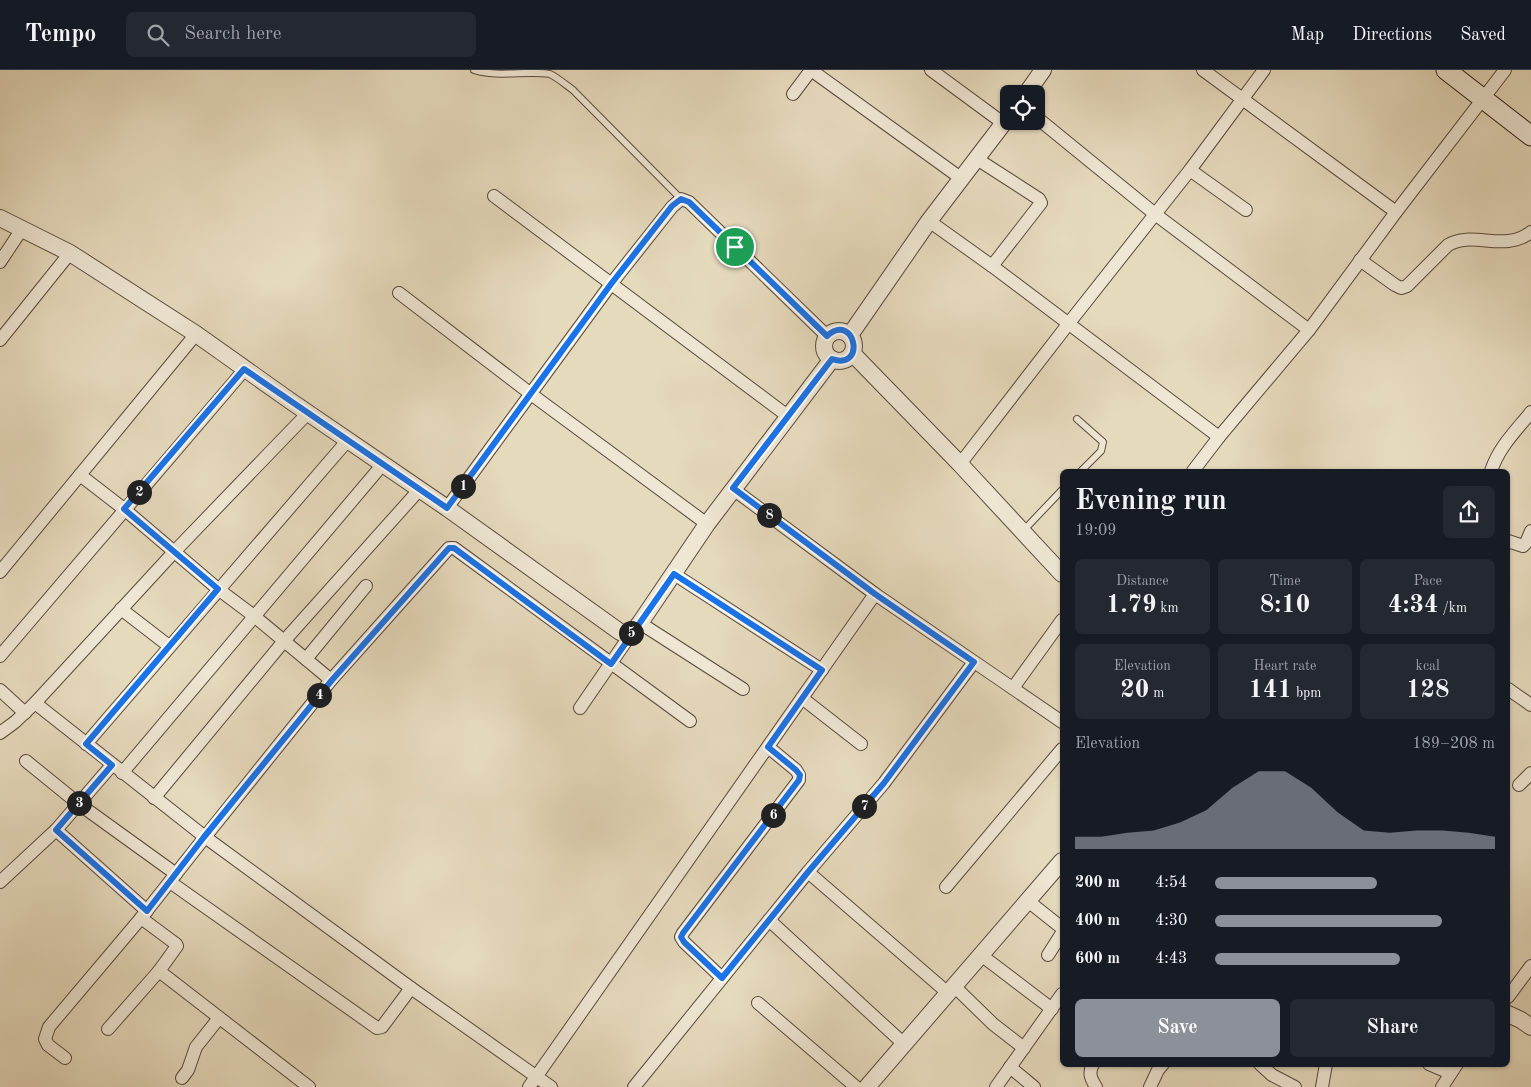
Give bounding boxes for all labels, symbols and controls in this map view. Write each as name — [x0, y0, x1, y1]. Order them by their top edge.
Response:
search box — [126, 12, 476, 57]
icon: search — [144, 21, 172, 49]
text: Tempo — [25, 23, 96, 47]
text: Search here — [184, 25, 282, 44]
text: Map — [1291, 26, 1324, 44]
text: Directions — [1352, 26, 1432, 44]
text: Saved — [1460, 26, 1506, 44]
map controls — [1000, 85, 1045, 130]
button: locate — [1000, 85, 1045, 130]
pin — [714, 226, 756, 268]
icon: arrive — [721, 233, 749, 261]
pin: 1 — [450, 474, 476, 498]
text: 1 — [459, 479, 468, 493]
pin: 2 — [126, 480, 152, 504]
text: 2 — [135, 485, 144, 499]
button: share — [1443, 486, 1495, 538]
text: Evening run — [1075, 488, 1227, 516]
pin: 8 — [756, 502, 782, 528]
text: 8 — [765, 508, 774, 522]
text: 19:09 — [1075, 523, 1117, 539]
text: Distance — [1116, 574, 1169, 588]
text: Time — [1269, 574, 1301, 588]
text: Pace — [1413, 574, 1442, 588]
text: 1.79 — [1106, 593, 1156, 618]
text: 8:10 — [1260, 593, 1310, 618]
text: 4:34 — [1388, 593, 1439, 618]
text: km — [1156, 601, 1179, 615]
text: /km — [1439, 601, 1467, 615]
pin: 5 — [618, 620, 644, 646]
text: 5 — [627, 626, 636, 640]
text: Elevation — [1114, 659, 1171, 673]
text: Heart rate — [1254, 659, 1316, 673]
text: kcal — [1416, 659, 1440, 673]
text: 20 — [1120, 678, 1149, 703]
text: 141 — [1249, 678, 1292, 703]
text: 128 — [1406, 678, 1449, 703]
pin: 4 — [306, 682, 332, 708]
text: m — [1149, 686, 1164, 700]
text: bpm — [1292, 686, 1321, 700]
text: 4 — [315, 688, 324, 702]
text: Elevation — [1075, 736, 1140, 752]
text: 189–208 m — [1412, 736, 1495, 752]
pin: 3 — [66, 790, 92, 816]
pin: 7 — [852, 794, 876, 818]
text: 3 — [75, 796, 84, 810]
text: 7 — [860, 799, 869, 813]
pin: 6 — [760, 802, 786, 828]
text: 6 — [769, 808, 778, 822]
text: 200 m — [1075, 875, 1120, 891]
text: 4:54 — [1155, 875, 1187, 891]
text: 400 m — [1075, 913, 1120, 929]
text: 4:30 — [1155, 913, 1187, 929]
text: 600 m — [1075, 951, 1120, 967]
text: 4:43 — [1155, 951, 1187, 967]
button: Save — [1075, 999, 1280, 1057]
button: Share — [1290, 999, 1495, 1057]

